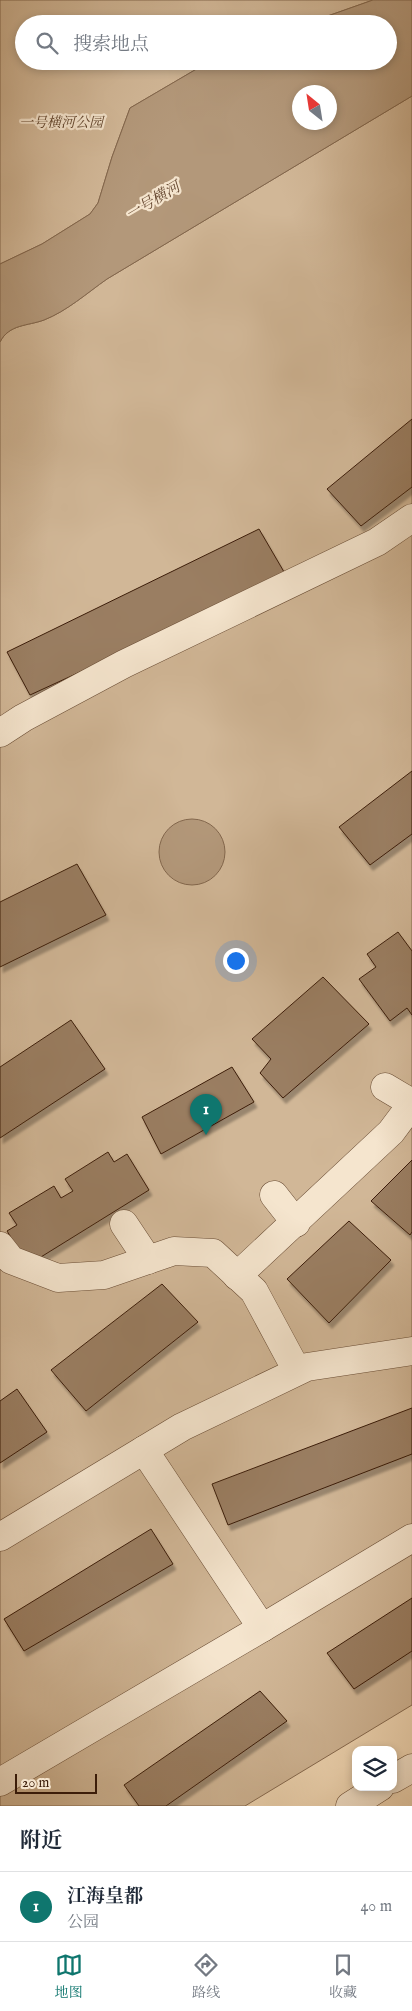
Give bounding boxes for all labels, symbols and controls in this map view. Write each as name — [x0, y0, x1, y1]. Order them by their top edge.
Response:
search box — [15, 15, 397, 70]
icon: search — [33, 29, 61, 57]
text: 搜索地点 — [73, 33, 149, 57]
north arrow — [292, 85, 337, 130]
park label: 一号横河公园 — [19, 114, 105, 132]
water label: 一号横河 — [122, 176, 186, 225]
your location — [223, 948, 249, 974]
pin: 1 — [190, 1094, 222, 1135]
map controls — [352, 1746, 397, 1791]
button: layers — [352, 1746, 397, 1791]
scale bar — [15, 1771, 98, 1794]
text: 20 m — [22, 1774, 49, 1792]
text: 附近 — [20, 1828, 62, 1855]
text: 江海皇都 — [67, 1885, 143, 1909]
text: 1 — [33, 1897, 39, 1917]
text: 40 m — [360, 1897, 392, 1917]
text: 公园 — [67, 1913, 99, 1933]
tab: 地图 — [55, 1951, 83, 2002]
tab: 路线 — [192, 1951, 220, 2002]
tab: 收藏 — [329, 1951, 357, 2002]

